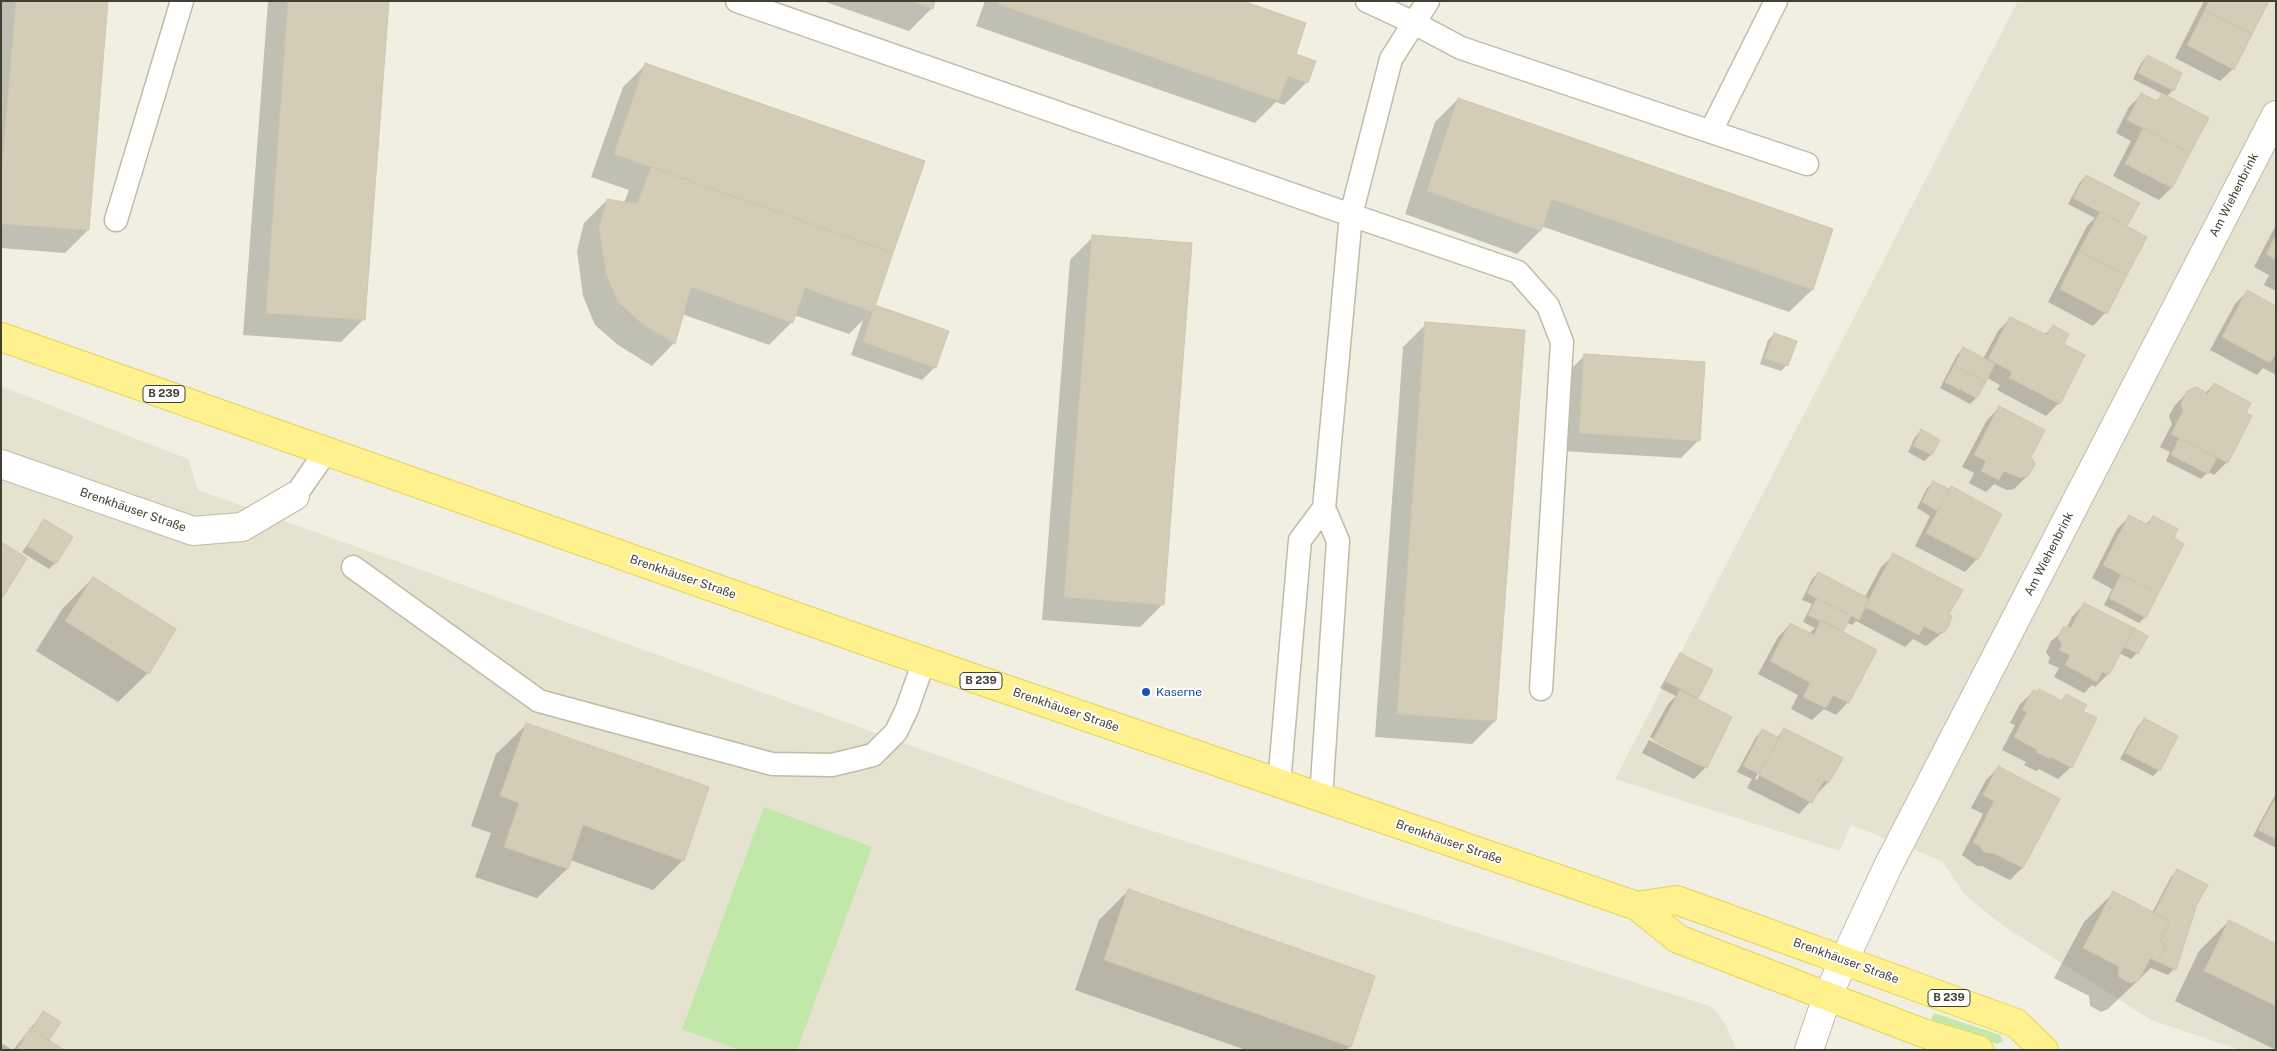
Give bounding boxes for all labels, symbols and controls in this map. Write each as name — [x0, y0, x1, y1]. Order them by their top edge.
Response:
street label: Am Wiehenbrink — [2207, 151, 2261, 239]
road number: B 239 — [143, 386, 185, 402]
street label: Brenkhäuser Straße — [78, 485, 188, 535]
street label: Am Wiehenbrink — [2022, 510, 2076, 598]
street label: Brenkhäuser Straße — [628, 552, 738, 602]
road number: B 239 — [960, 672, 1002, 689]
street label: Brenkhäuser Straße — [1011, 685, 1121, 735]
place label: Kaserne — [1156, 685, 1202, 699]
marker: Kaserne — [1140, 686, 1152, 698]
street label: Brenkhäuser Straße — [1394, 817, 1504, 867]
street label: Brenkhäuser Straße — [1791, 935, 1901, 987]
road number: B 239 — [1928, 990, 1970, 1006]

